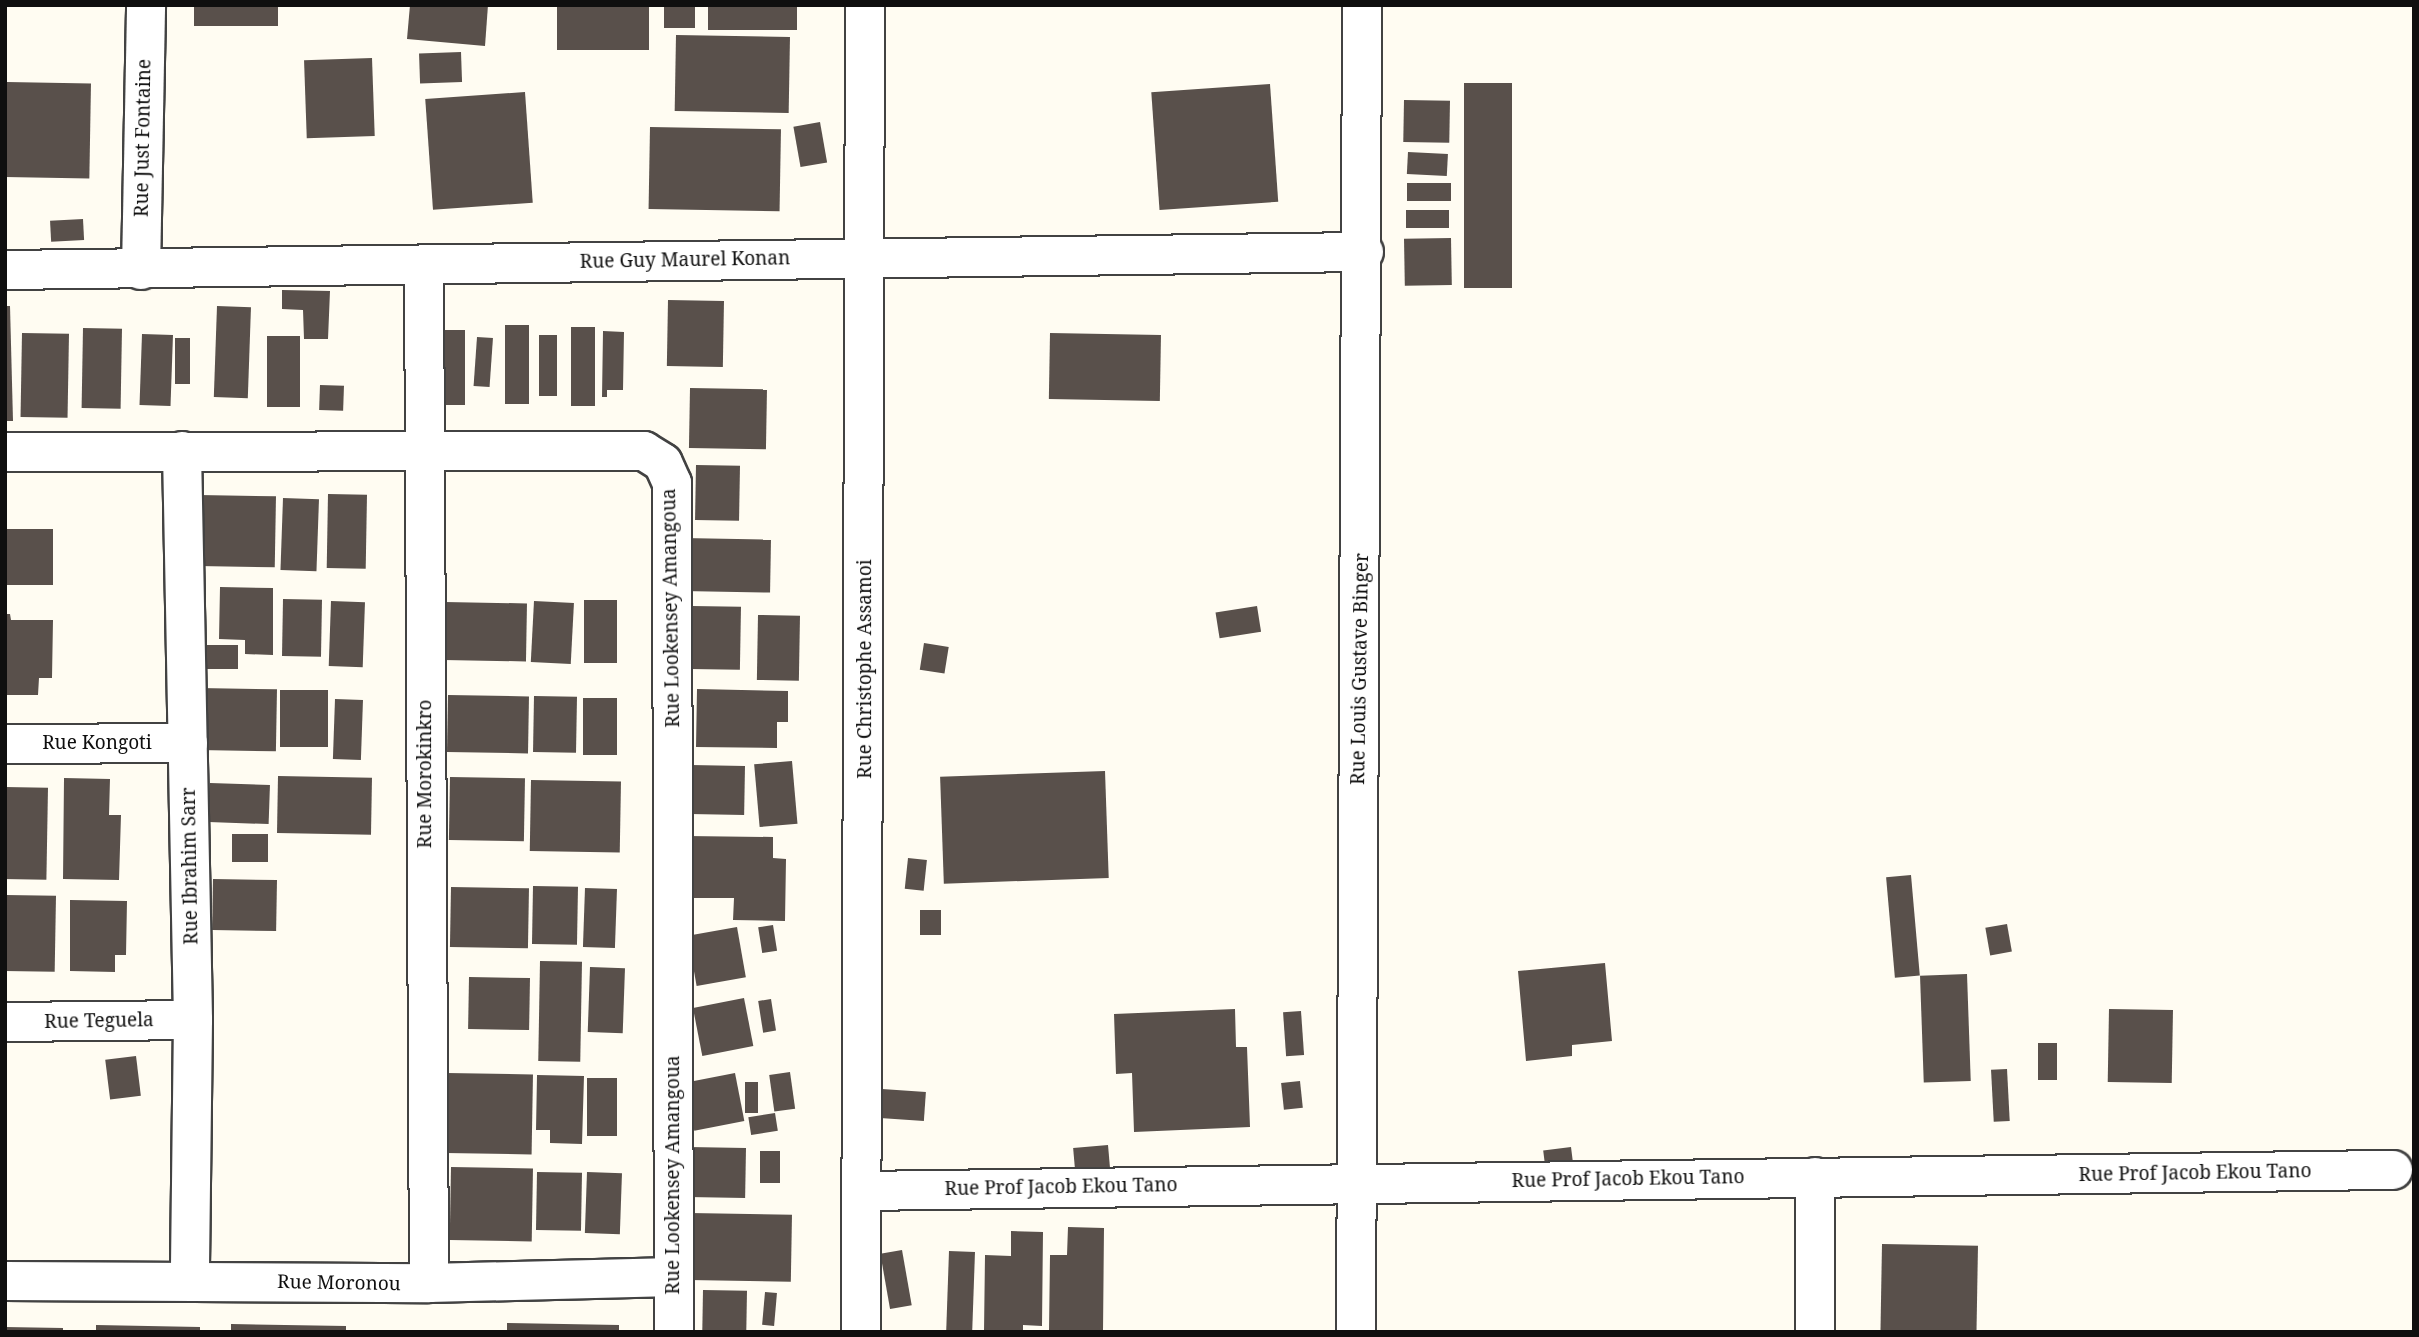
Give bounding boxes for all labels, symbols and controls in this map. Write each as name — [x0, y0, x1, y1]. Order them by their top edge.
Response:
street label: Rue Just Fontaine — [130, 59, 156, 217]
street label: Rue Guy Maurel Konan — [580, 247, 790, 273]
street label: Rue Lookensey Amangoua — [658, 488, 684, 728]
street label: Rue Louis Gustave Binger — [1347, 553, 1373, 785]
street label: Rue Christophe Assamoi — [854, 559, 876, 779]
street label: Rue Morokinkro — [414, 700, 436, 848]
street label: Rue Kongoti — [42, 732, 152, 754]
street label: Rue Ibrahim Sarr — [177, 787, 203, 945]
street label: Rue Teguela — [44, 1009, 154, 1033]
street label: Rue Lookensey Amangoua — [662, 1055, 684, 1295]
street label: Rue Prof Jacob Ekou Tano — [2078, 1160, 2312, 1186]
street label: Rue Prof Jacob Ekou Tano — [1511, 1166, 1745, 1192]
street label: Rue Prof Jacob Ekou Tano — [944, 1174, 1178, 1200]
street label: Rue Moronou — [277, 1271, 401, 1295]

